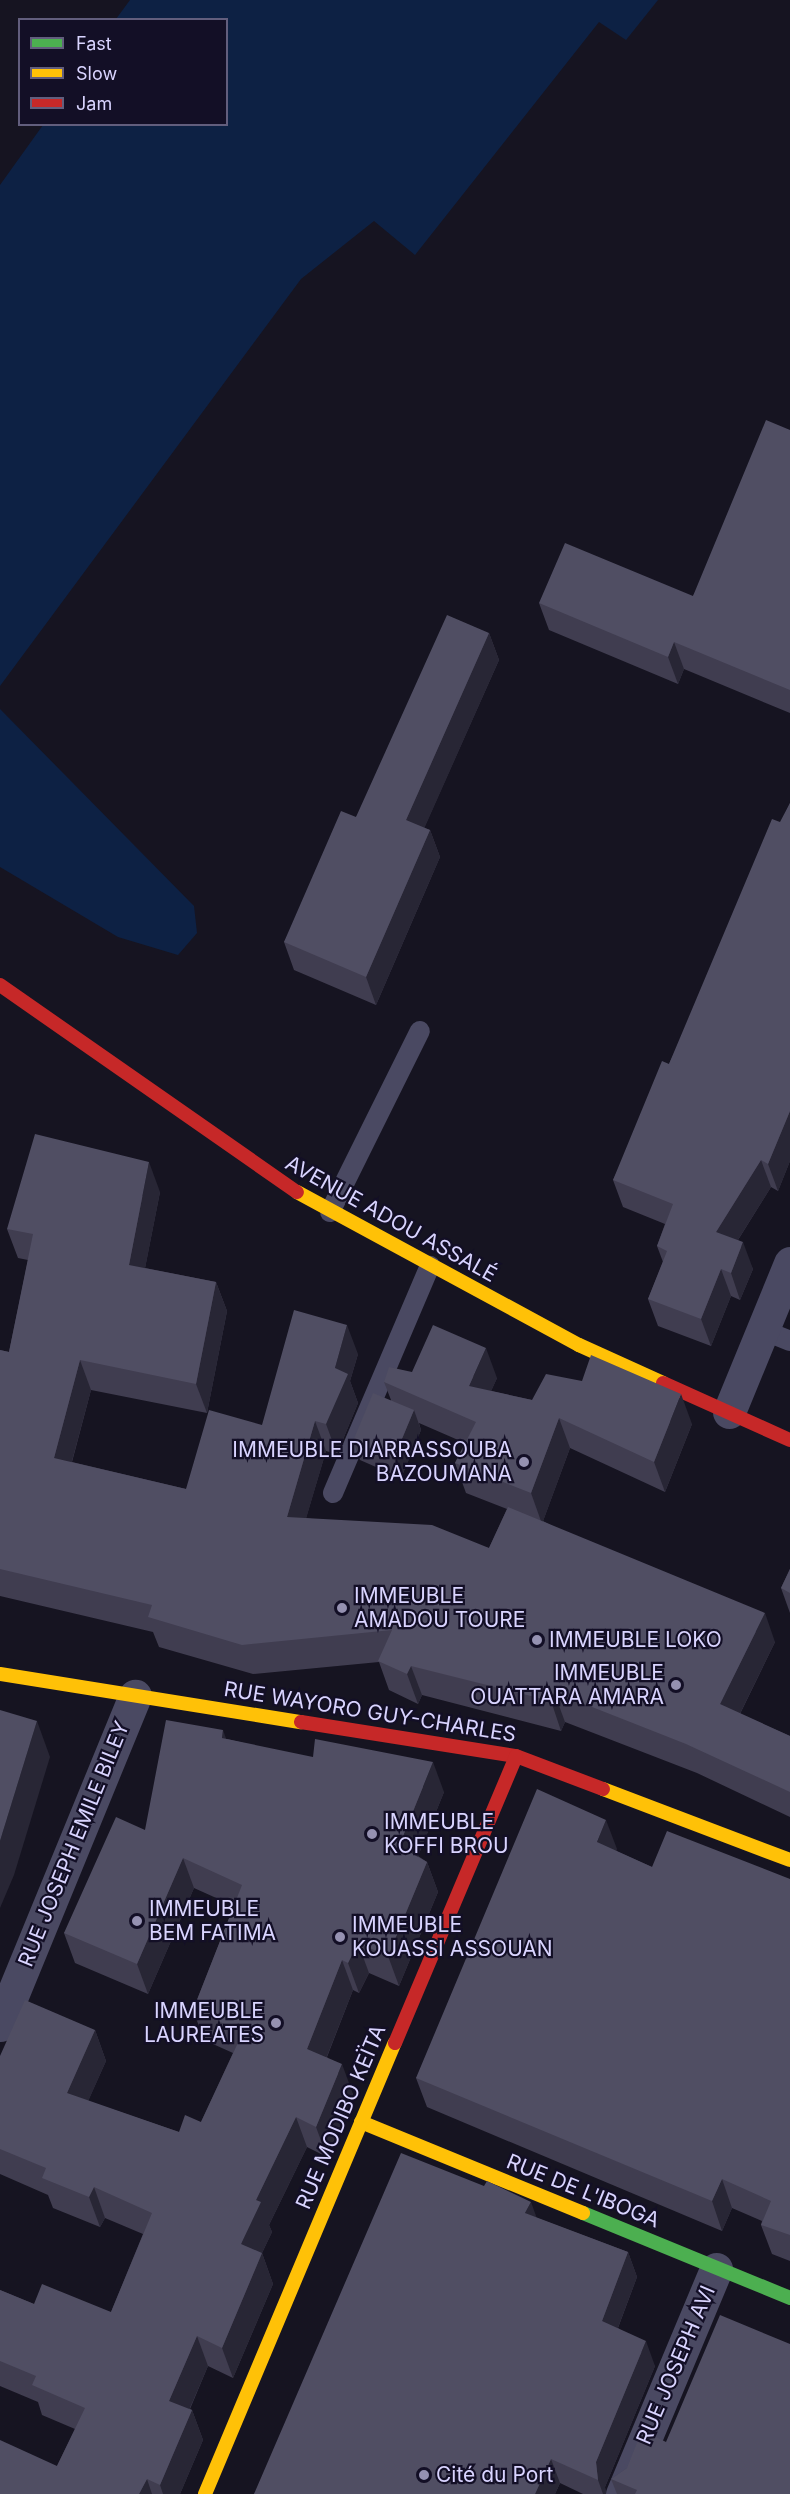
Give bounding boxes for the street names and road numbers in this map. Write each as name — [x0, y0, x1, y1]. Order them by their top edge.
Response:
street label: AVENUE ADOU ASSALÉ — [281, 1150, 501, 1288]
street label: RUE WAYORO GUY-CHARLES — [222, 1676, 518, 1748]
street label: RUE JOSEPH EMILE BILEY — [13, 1718, 135, 1970]
street label: RUE MODIBO KEÏTA — [291, 2021, 391, 2213]
street label: RUE DE L'IBOGA — [503, 2149, 663, 2233]
street label: RUE JOSEPH AVI — [631, 2282, 721, 2448]

